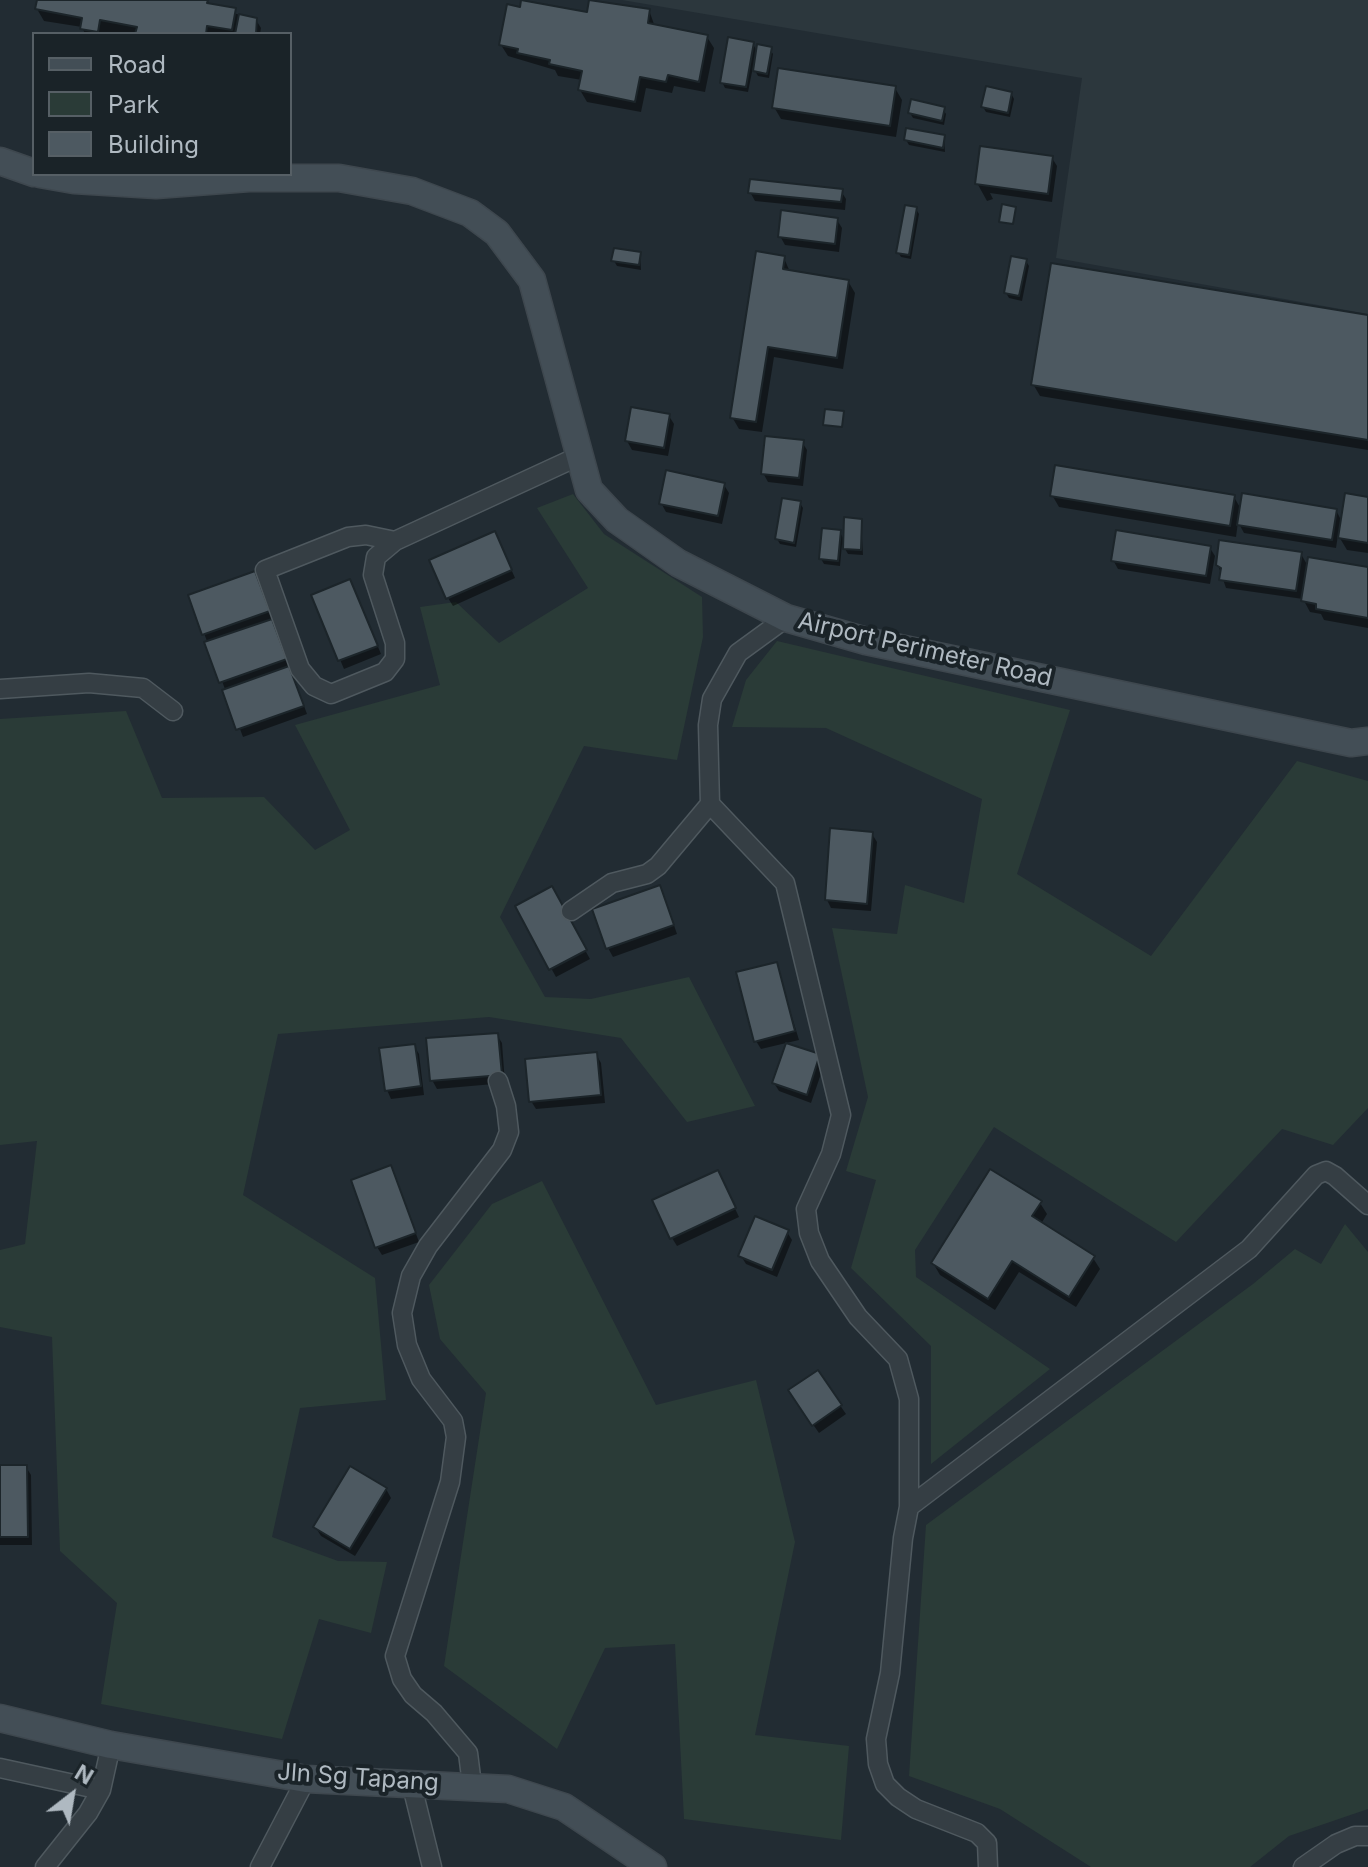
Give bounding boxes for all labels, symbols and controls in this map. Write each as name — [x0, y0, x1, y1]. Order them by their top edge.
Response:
legend — [32, 32, 292, 176]
text: Road — [108, 50, 166, 79]
text: Park — [108, 90, 159, 119]
text: Building — [108, 130, 199, 159]
street label: Airport Perimeter Road — [795, 607, 1055, 693]
north arrow — [32, 1755, 112, 1835]
street label: Jln Sg Tapang — [276, 1758, 440, 1798]
text: N — [70, 1759, 98, 1790]

